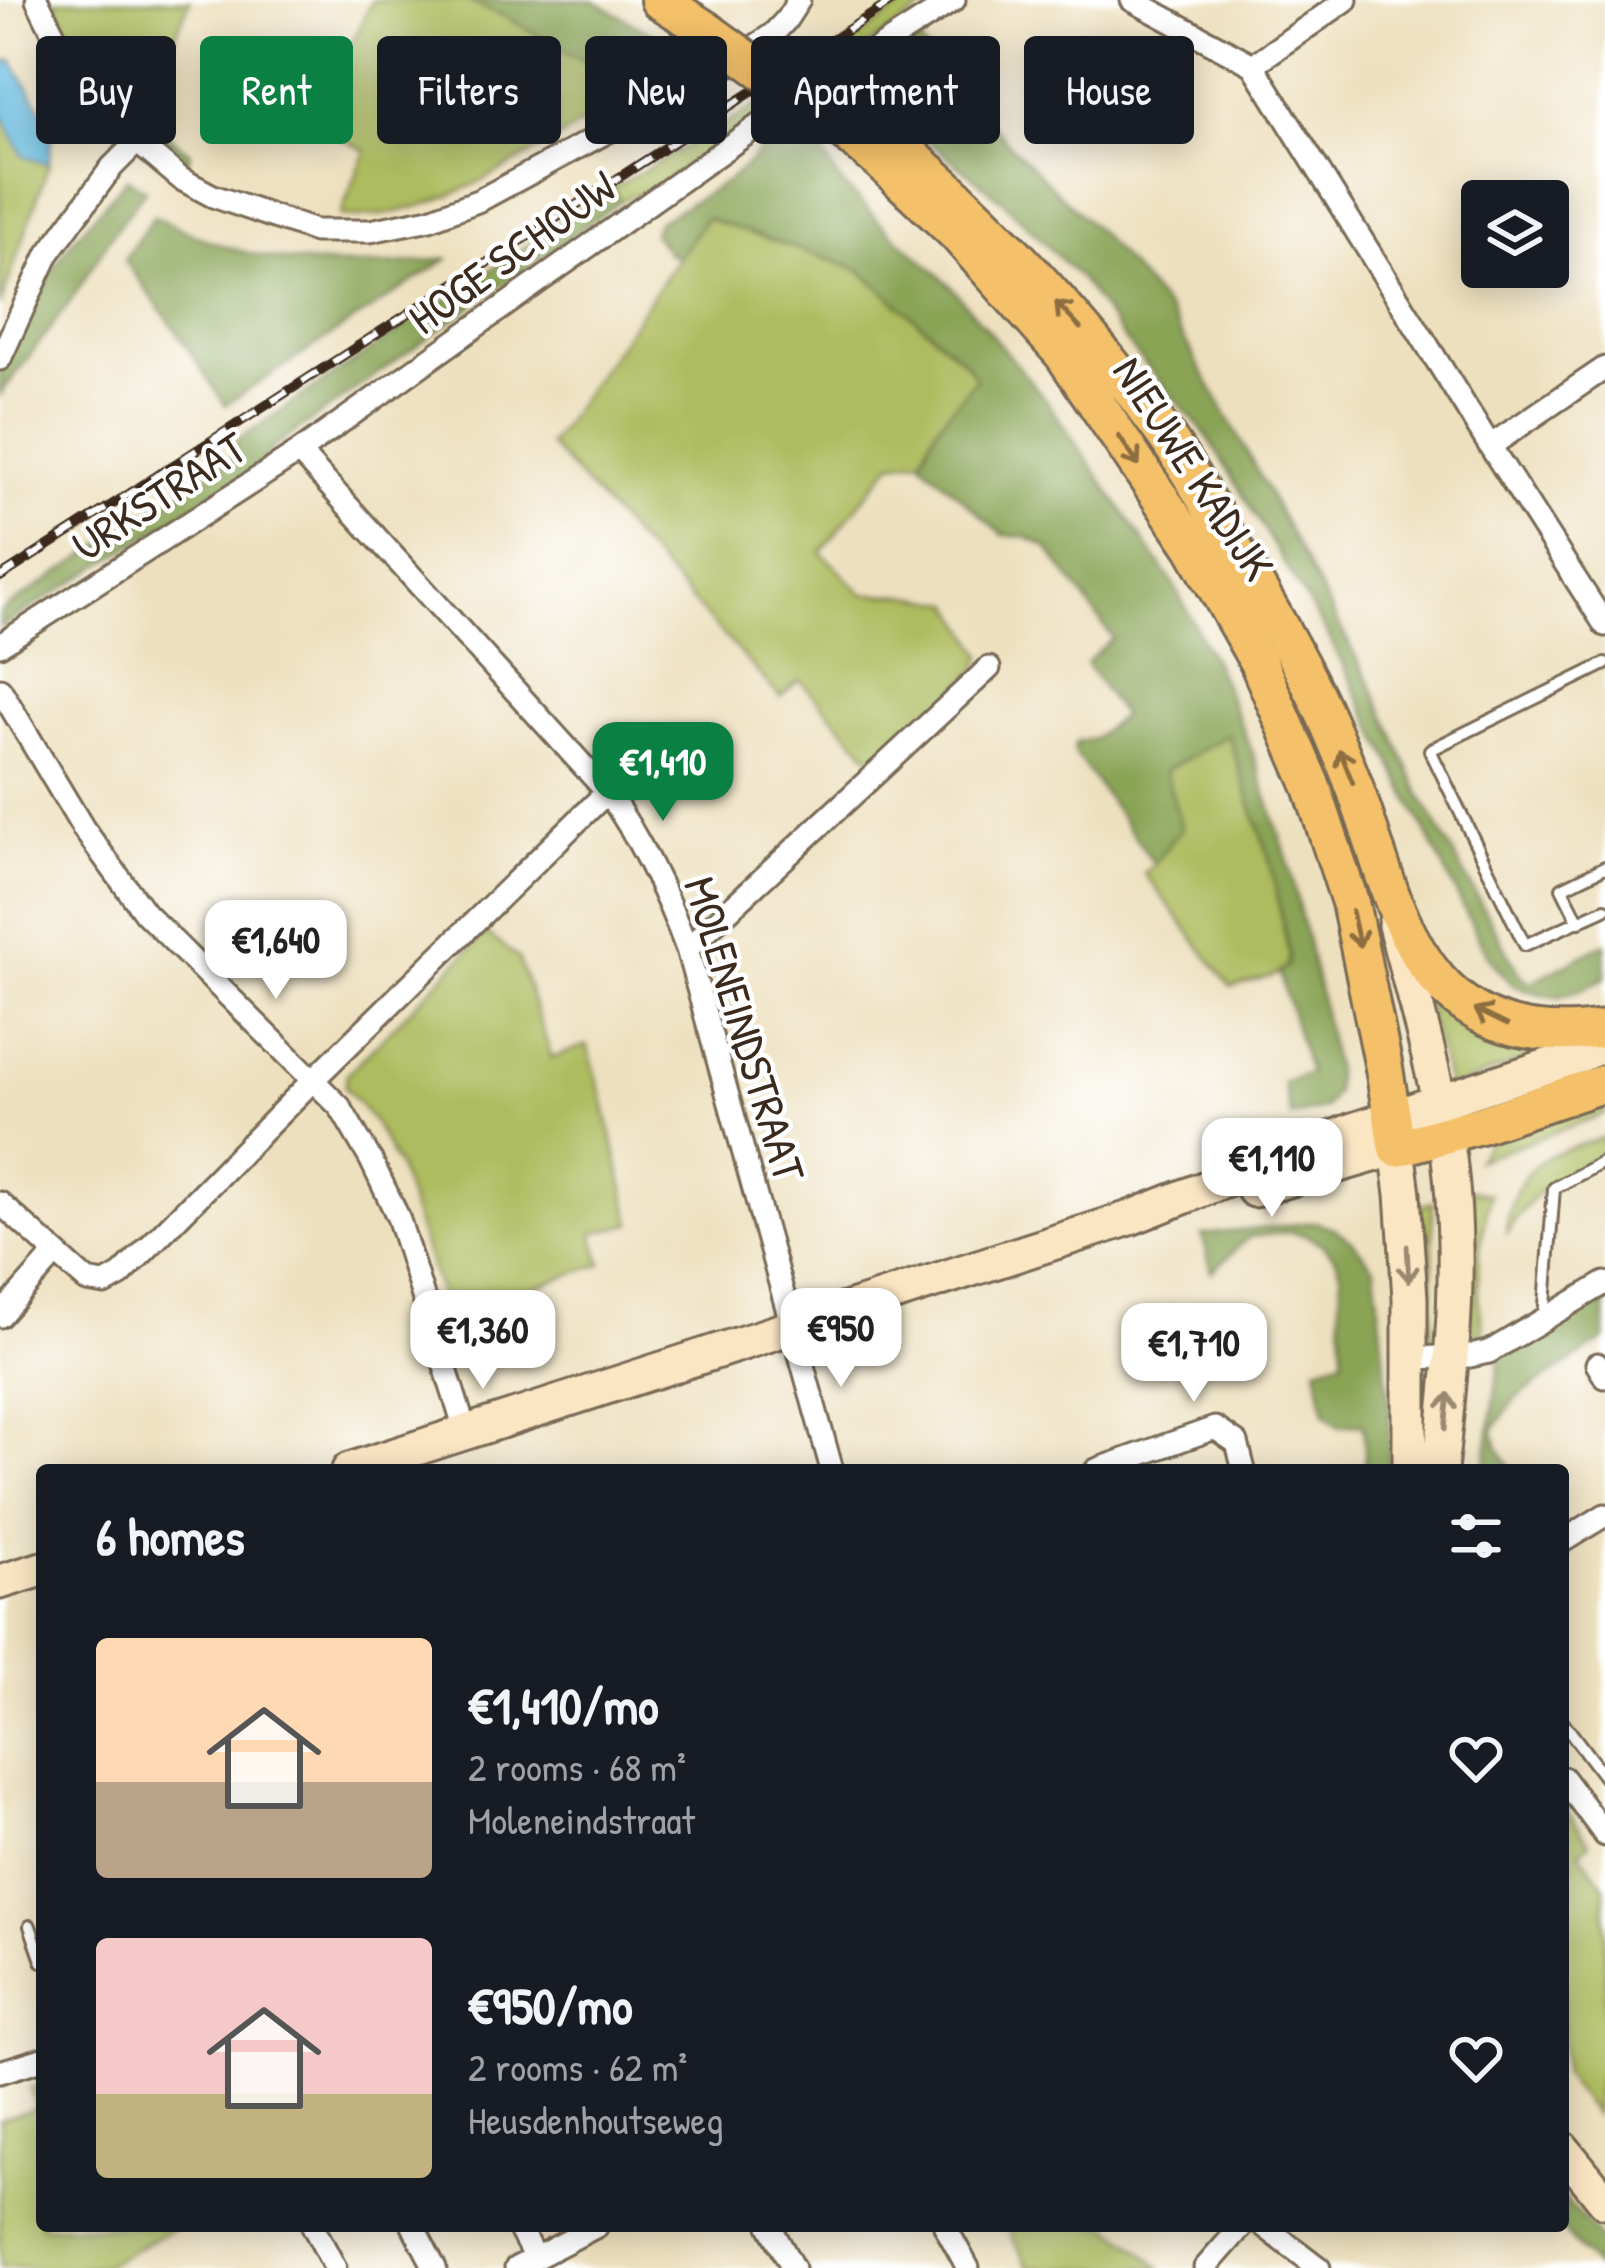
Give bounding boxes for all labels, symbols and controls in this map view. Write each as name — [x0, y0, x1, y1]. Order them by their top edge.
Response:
chip: Buy — [36, 36, 176, 144]
chip: Rent — [200, 36, 353, 144]
chip: Filters — [377, 36, 561, 144]
chip: New — [585, 36, 727, 144]
chip: Apartment — [751, 36, 1000, 144]
chip: House — [1024, 36, 1194, 144]
street label: HOGE SCHOUW — [396, 156, 628, 347]
map controls — [1461, 180, 1569, 288]
button: layers — [1461, 180, 1569, 288]
one-way arrow — [1055, 300, 1082, 330]
street label: NIEUWE KADIJK — [1099, 344, 1289, 591]
street label: URKSTRAAT — [60, 416, 258, 574]
one-way arrow — [1116, 433, 1141, 467]
pin: €1,410 — [565, 722, 761, 824]
text: €1,410 — [619, 734, 707, 787]
one-way arrow — [1334, 749, 1355, 786]
street label: MOLENEINDSTRAAT — [670, 869, 821, 1189]
pin: €1,640 — [178, 900, 374, 1002]
one-way arrow — [1345, 910, 1368, 948]
text: €1,640 — [232, 912, 320, 965]
one-way arrow — [1474, 1005, 1510, 1028]
pin: €1,110 — [1174, 1118, 1370, 1220]
text: €1,110 — [1229, 1130, 1315, 1183]
one-way arrow — [1397, 1244, 1420, 1283]
pin: €950 — [770, 1288, 912, 1390]
pin: €1,360 — [385, 1290, 581, 1392]
text: €950 — [807, 1300, 875, 1353]
text: €1,360 — [437, 1302, 529, 1355]
pin: €1,710 — [1096, 1303, 1292, 1405]
text: €1,710 — [1148, 1315, 1240, 1368]
one-way arrow — [1436, 1393, 1459, 1432]
text: 6 homes — [96, 1502, 245, 1571]
icon: filters — [1443, 1503, 1509, 1569]
text: €1,410/mo — [468, 1671, 659, 1740]
icon: home — [192, 1686, 336, 1830]
icon: heart — [1443, 1725, 1509, 1791]
text: 2 rooms · 68 m² — [468, 1740, 686, 1793]
text: Moleneindstraat — [468, 1793, 695, 1846]
text: €950/mo — [468, 1971, 632, 2040]
icon: home — [192, 1986, 336, 2130]
icon: heart — [1443, 2025, 1509, 2091]
text: 2 rooms · 62 m² — [468, 2040, 687, 2093]
text: Heusdenhoutseweg — [468, 2093, 723, 2146]

